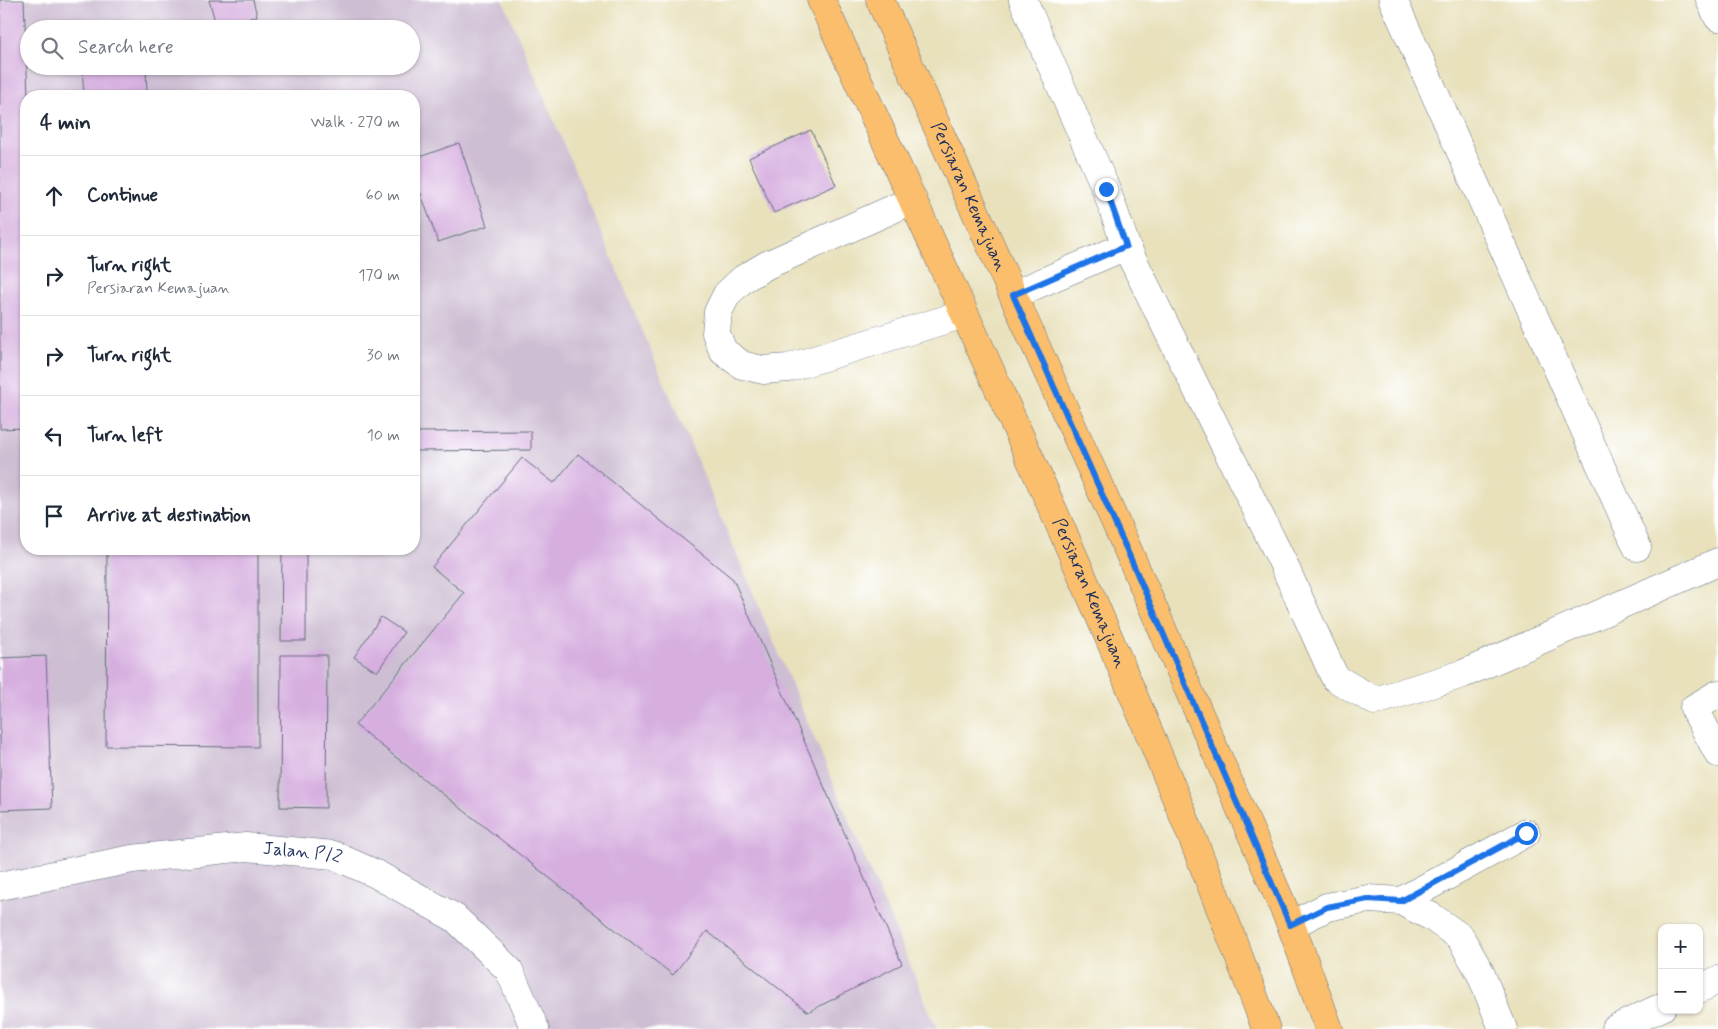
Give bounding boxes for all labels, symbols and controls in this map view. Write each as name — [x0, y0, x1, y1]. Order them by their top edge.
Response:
search box — [20, 20, 420, 75]
icon: search — [38, 34, 66, 62]
text: Search here — [78, 35, 174, 60]
text: 4 min — [40, 109, 91, 137]
text: Walk · 270 m — [311, 112, 400, 133]
street label: Persiaran Kemajuan — [925, 118, 1013, 275]
route end — [1095, 178, 1118, 201]
icon: ahead — [40, 182, 68, 210]
text: Continue — [87, 183, 158, 208]
text: 60 m — [366, 185, 400, 206]
text: Turn right — [87, 253, 171, 278]
icon: right — [40, 262, 68, 290]
text: 170 m — [358, 265, 400, 286]
text: Persiaran Kemajuan — [87, 278, 230, 299]
icon: right — [40, 342, 68, 370]
text: Turn right — [87, 343, 171, 368]
text: 30 m — [367, 345, 400, 366]
icon: left — [40, 422, 68, 450]
text: Turn left — [87, 423, 163, 448]
text: 10 m — [367, 425, 400, 446]
icon: arrive — [40, 502, 68, 530]
text: Arrive at destination — [87, 503, 251, 528]
street label: Persiaran Kemajuan — [1046, 514, 1133, 672]
route start — [1515, 822, 1538, 845]
street label: Jalan P/2 — [262, 837, 346, 870]
map controls — [1658, 924, 1703, 1014]
button: + — [1658, 924, 1703, 969]
button: − — [1658, 969, 1703, 1014]

